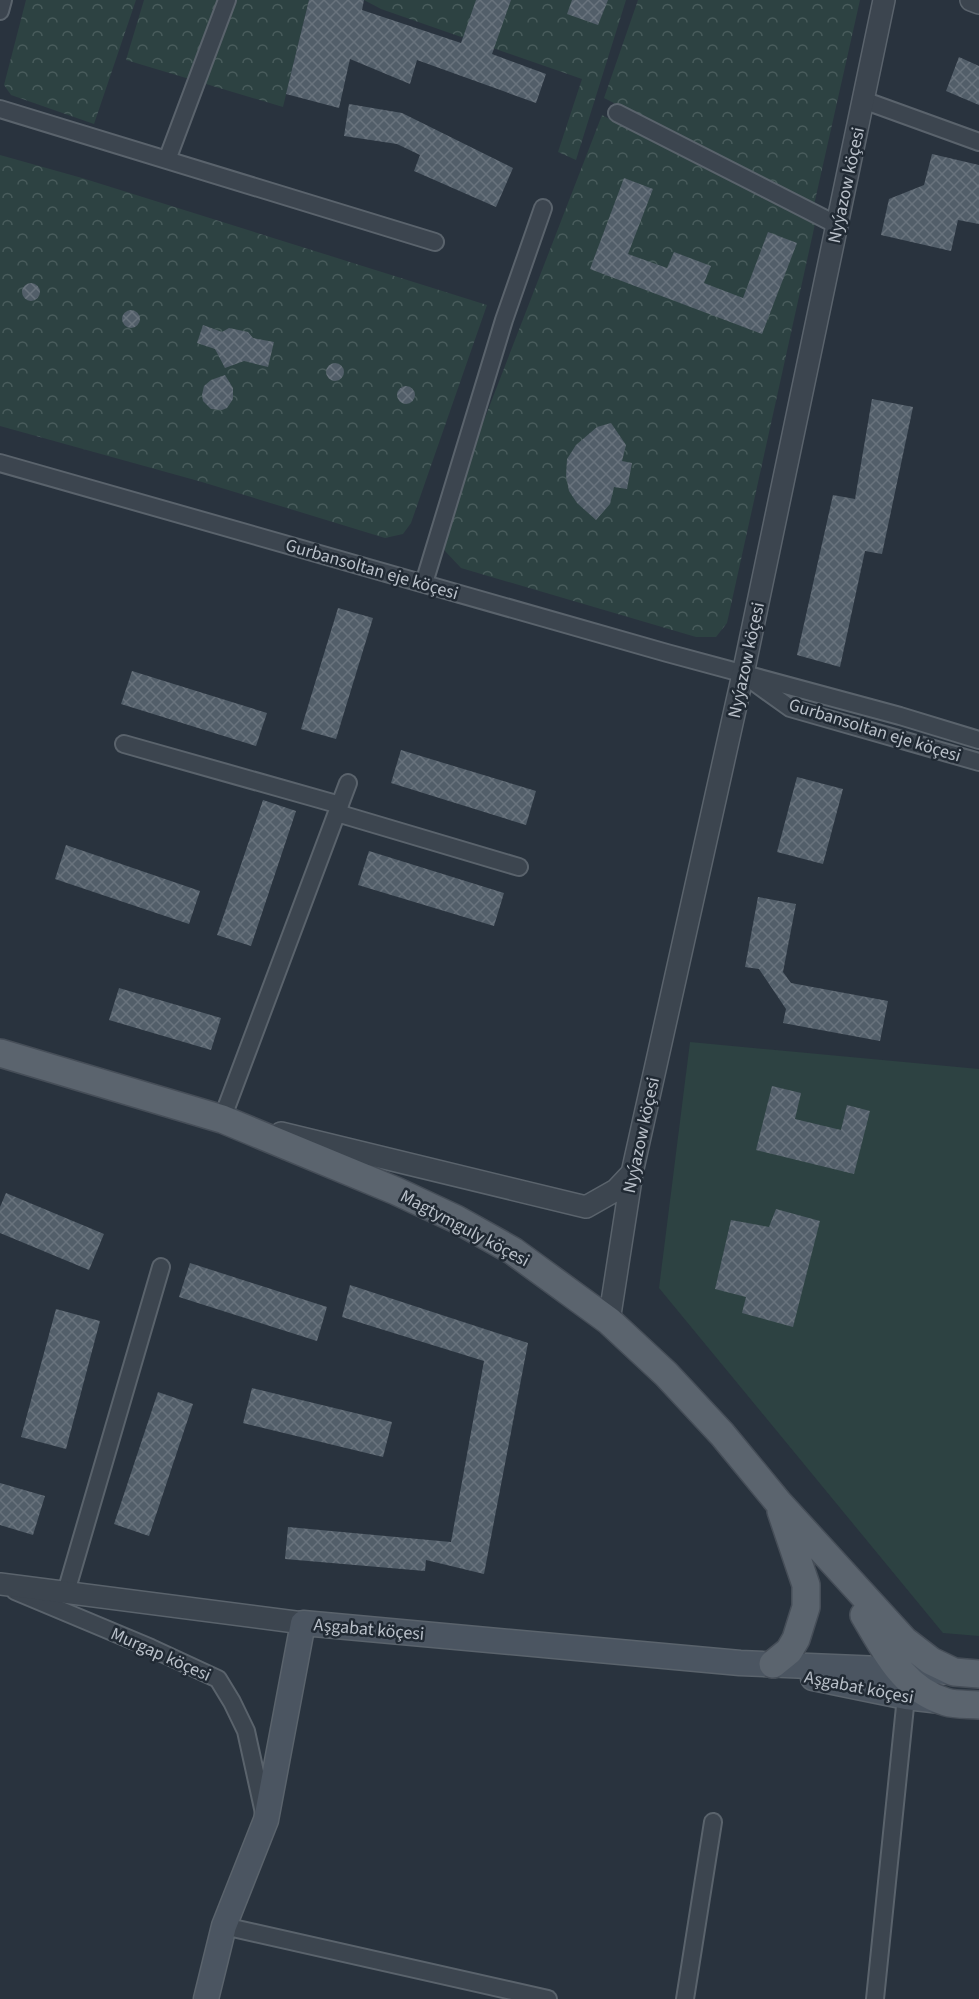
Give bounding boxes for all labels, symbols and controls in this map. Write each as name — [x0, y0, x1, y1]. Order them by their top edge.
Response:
street label: Nyýazow köçesi — [822, 125, 871, 245]
street label: Gurbansoltan eje köçesi — [282, 533, 461, 606]
street label: Nyýazow köçesi — [722, 600, 771, 720]
street label: Gurbansoltan eje köçesi — [786, 692, 964, 769]
street label: Nyýazow köçesi — [617, 1075, 666, 1195]
street label: Magtymguly köçesi — [396, 1184, 534, 1273]
street label: Aşgabat köçesi — [313, 1612, 425, 1647]
street label: Murgap köçesi — [107, 1621, 215, 1688]
street label: Aşgabat köçesi — [802, 1665, 916, 1710]

